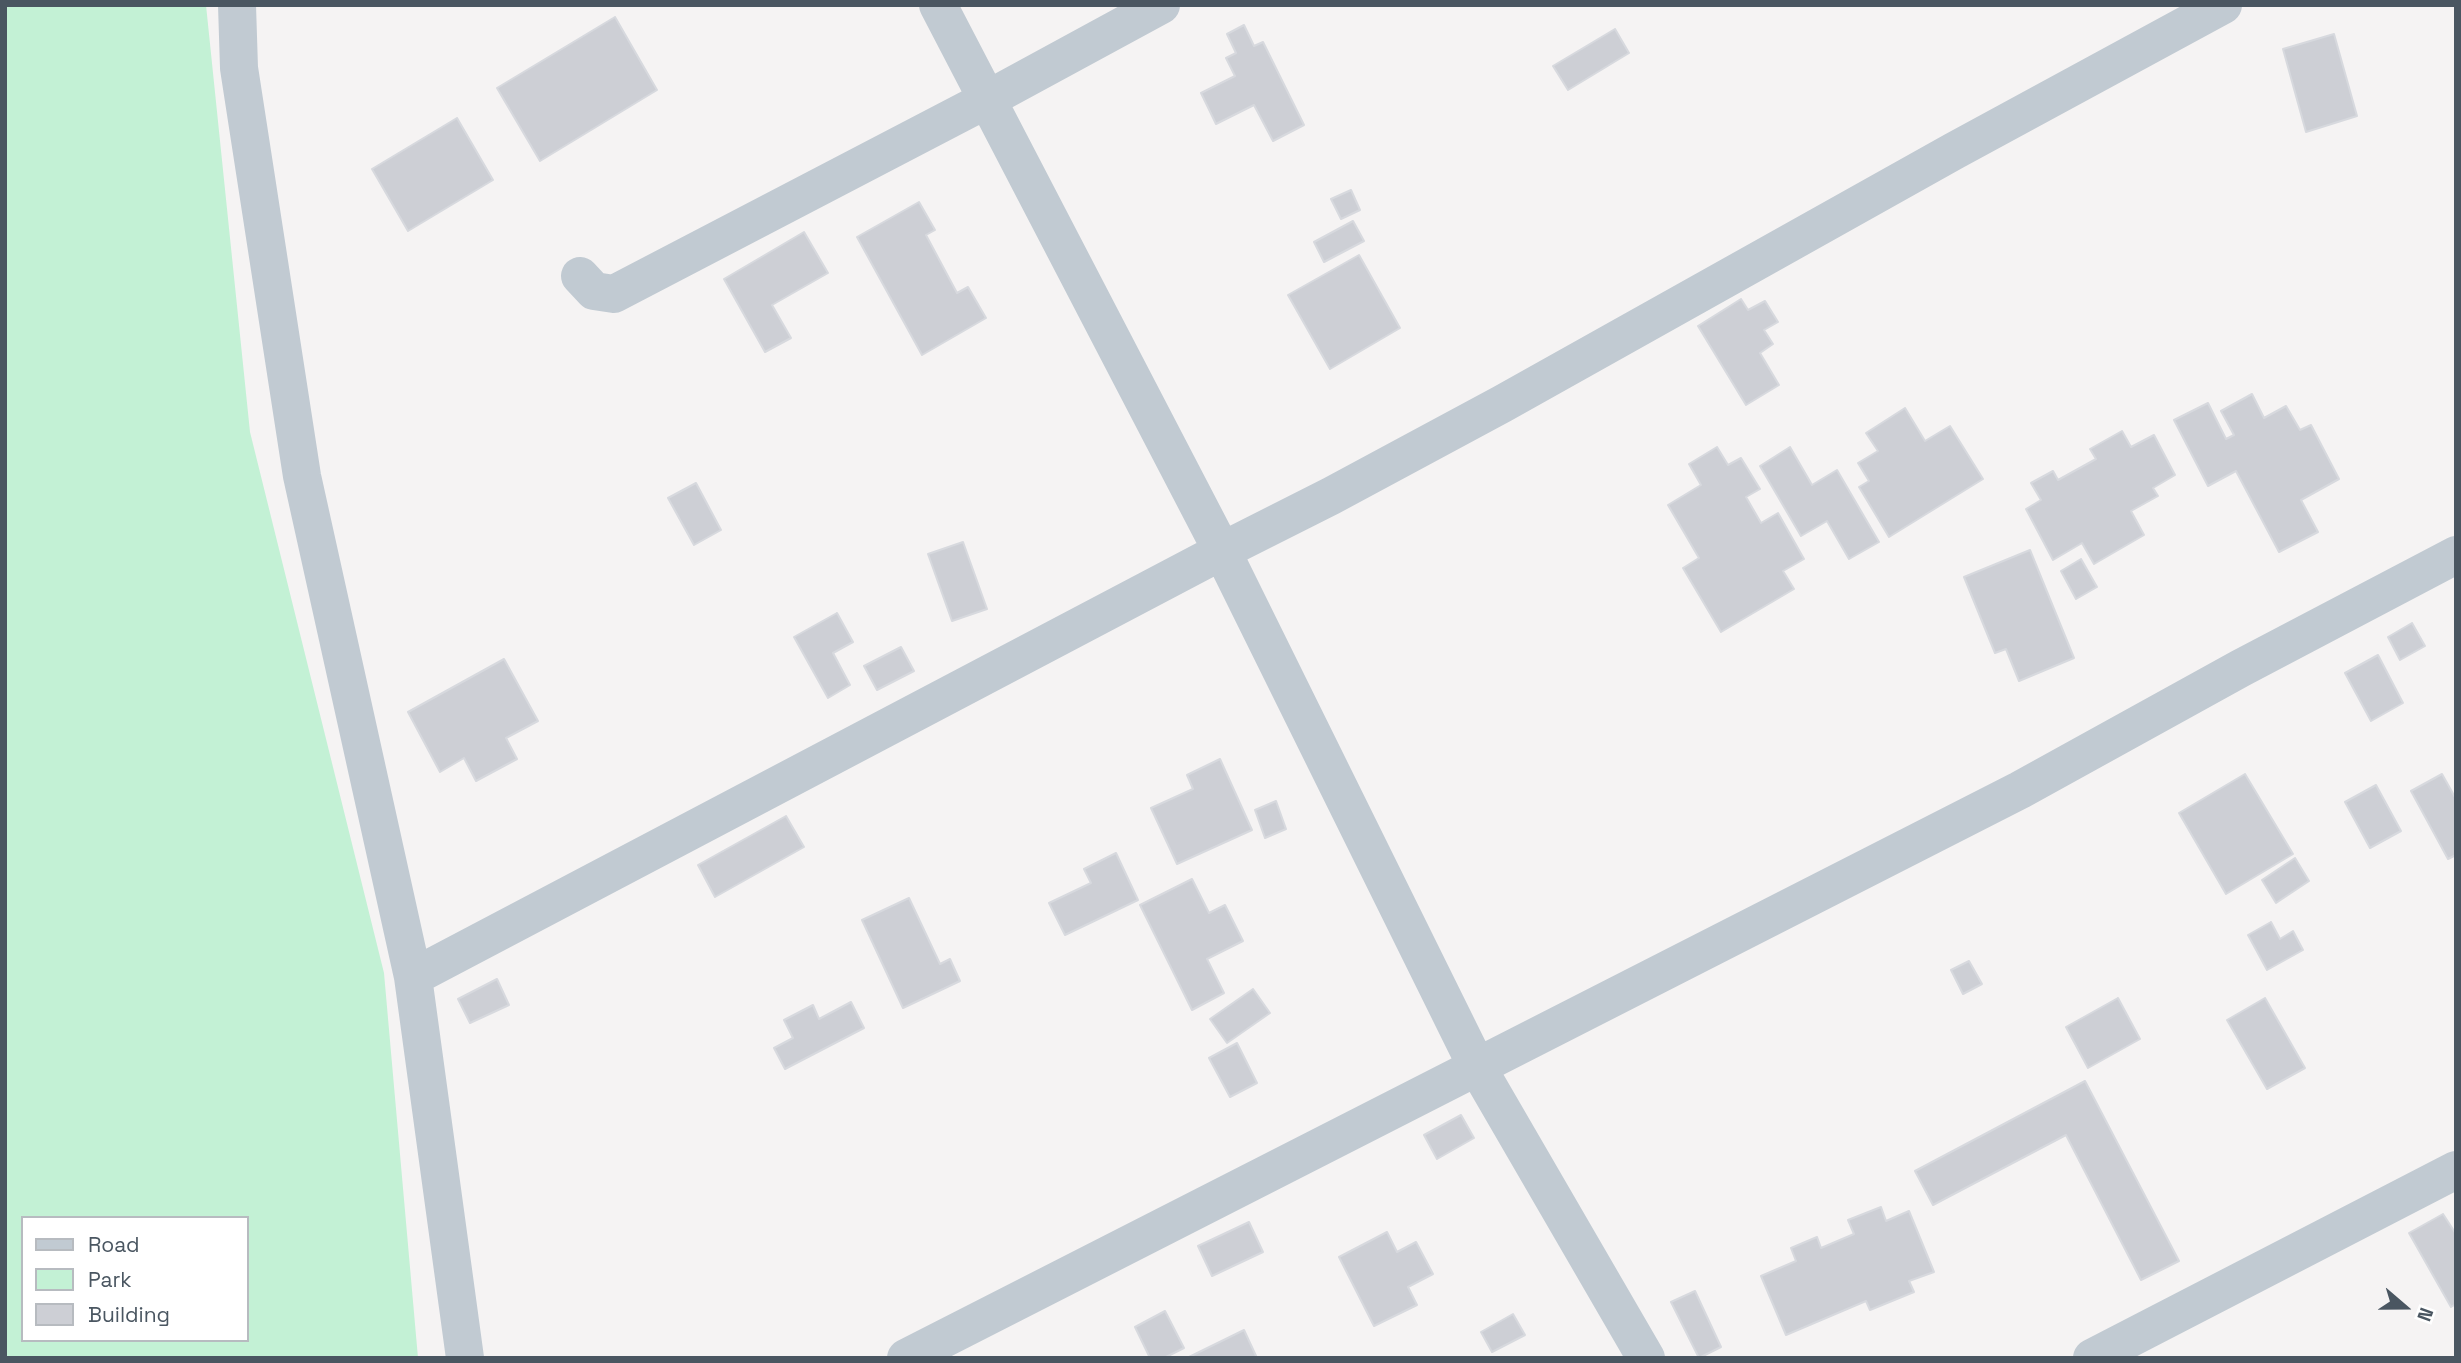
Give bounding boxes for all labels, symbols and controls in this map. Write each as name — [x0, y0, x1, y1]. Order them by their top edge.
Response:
legend — [21, 1216, 248, 1342]
text: Road — [88, 1231, 140, 1258]
text: Park — [88, 1266, 132, 1293]
north arrow — [2370, 1272, 2440, 1342]
text: Building — [88, 1301, 170, 1328]
text: N — [2411, 1304, 2439, 1325]

